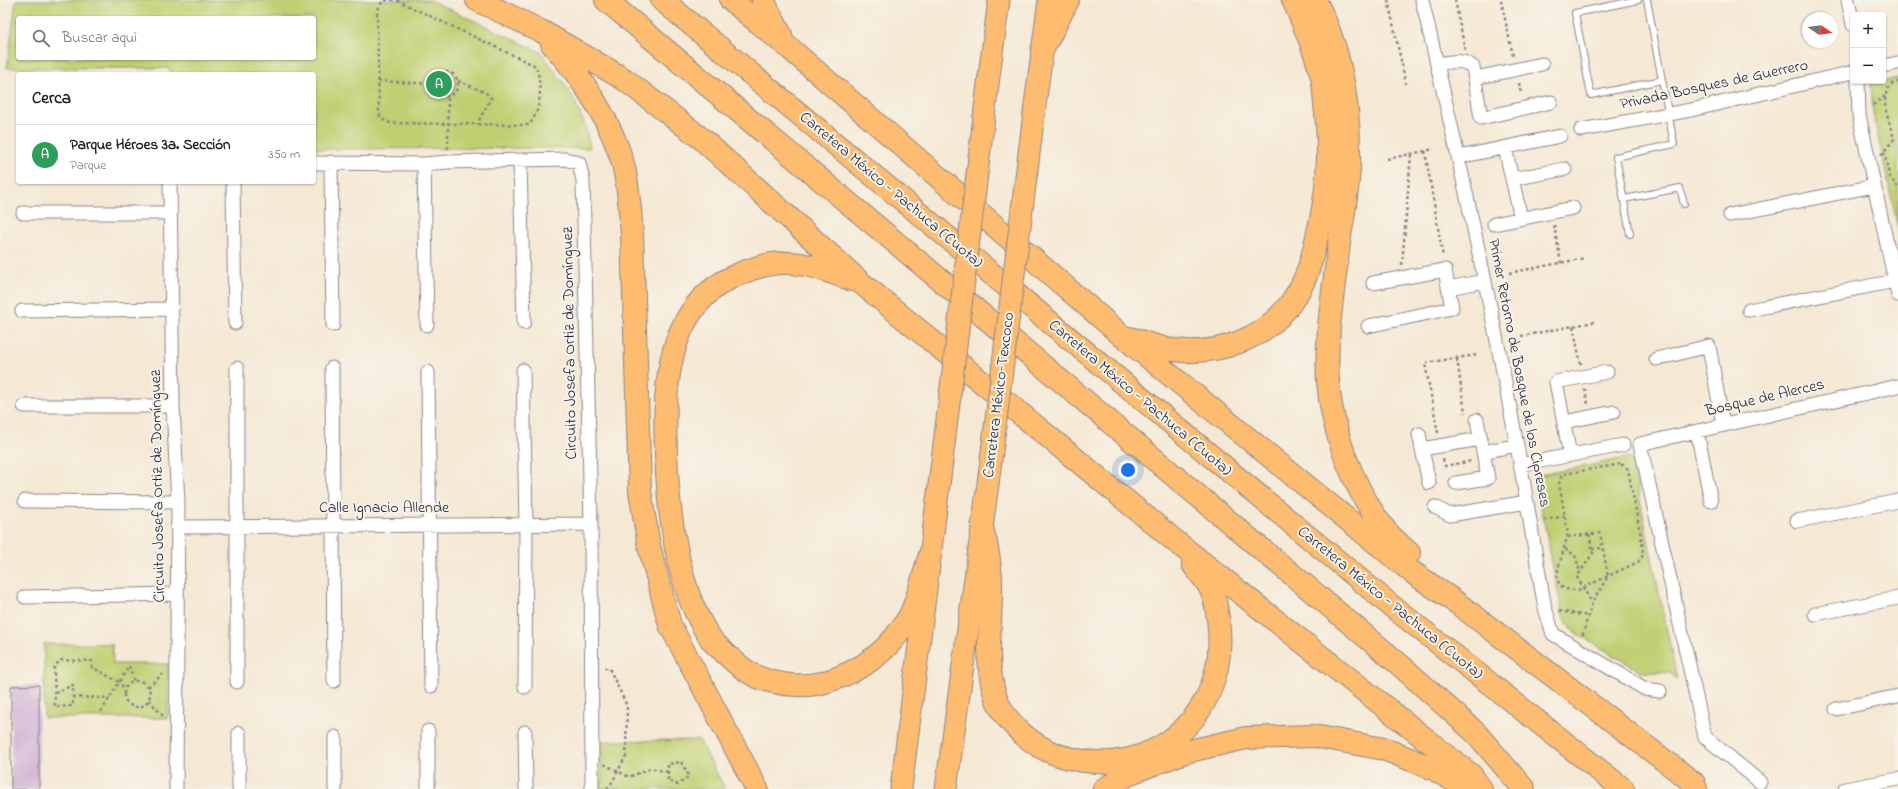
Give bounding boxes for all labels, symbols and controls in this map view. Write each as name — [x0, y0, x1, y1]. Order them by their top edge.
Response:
north arrow — [1802, 12, 1838, 48]
map controls — [1850, 12, 1886, 84]
button: + — [1850, 12, 1886, 48]
search box — [16, 16, 316, 60]
icon: search — [30, 27, 52, 49]
text: Buscar aquí — [62, 27, 137, 49]
button: − — [1850, 48, 1886, 84]
street label: Privada Bosques de Guerrero — [1618, 53, 1810, 117]
pin: A — [426, 69, 452, 99]
text: Cerca — [32, 86, 71, 111]
street label: Carretera México - Pachuca (Cuota) — [794, 106, 988, 274]
text: Parque Héroes 3a. Sección — [70, 134, 230, 156]
text: A — [41, 145, 49, 164]
text: 350 m — [268, 145, 300, 164]
text: Parque — [70, 156, 106, 175]
street label: Circuito Josefa Ortiz de Domínguez — [556, 226, 584, 460]
street label: Primer Retorno de Bosque de los Cipreses — [1481, 237, 1557, 509]
street label: Carretera México-Texcoco — [977, 311, 1021, 479]
street label: Carretera México - Pachuca (Cuota) — [1043, 314, 1237, 482]
street label: Circuito Josefa Ortiz de Domínguez — [144, 369, 172, 603]
street label: Bosque de Alerces — [1702, 373, 1827, 424]
your location — [1118, 460, 1138, 480]
street label: Calle Ignacio Allende — [319, 496, 450, 520]
street label: Carretera México - Pachuca (Cuota) — [1292, 520, 1488, 686]

